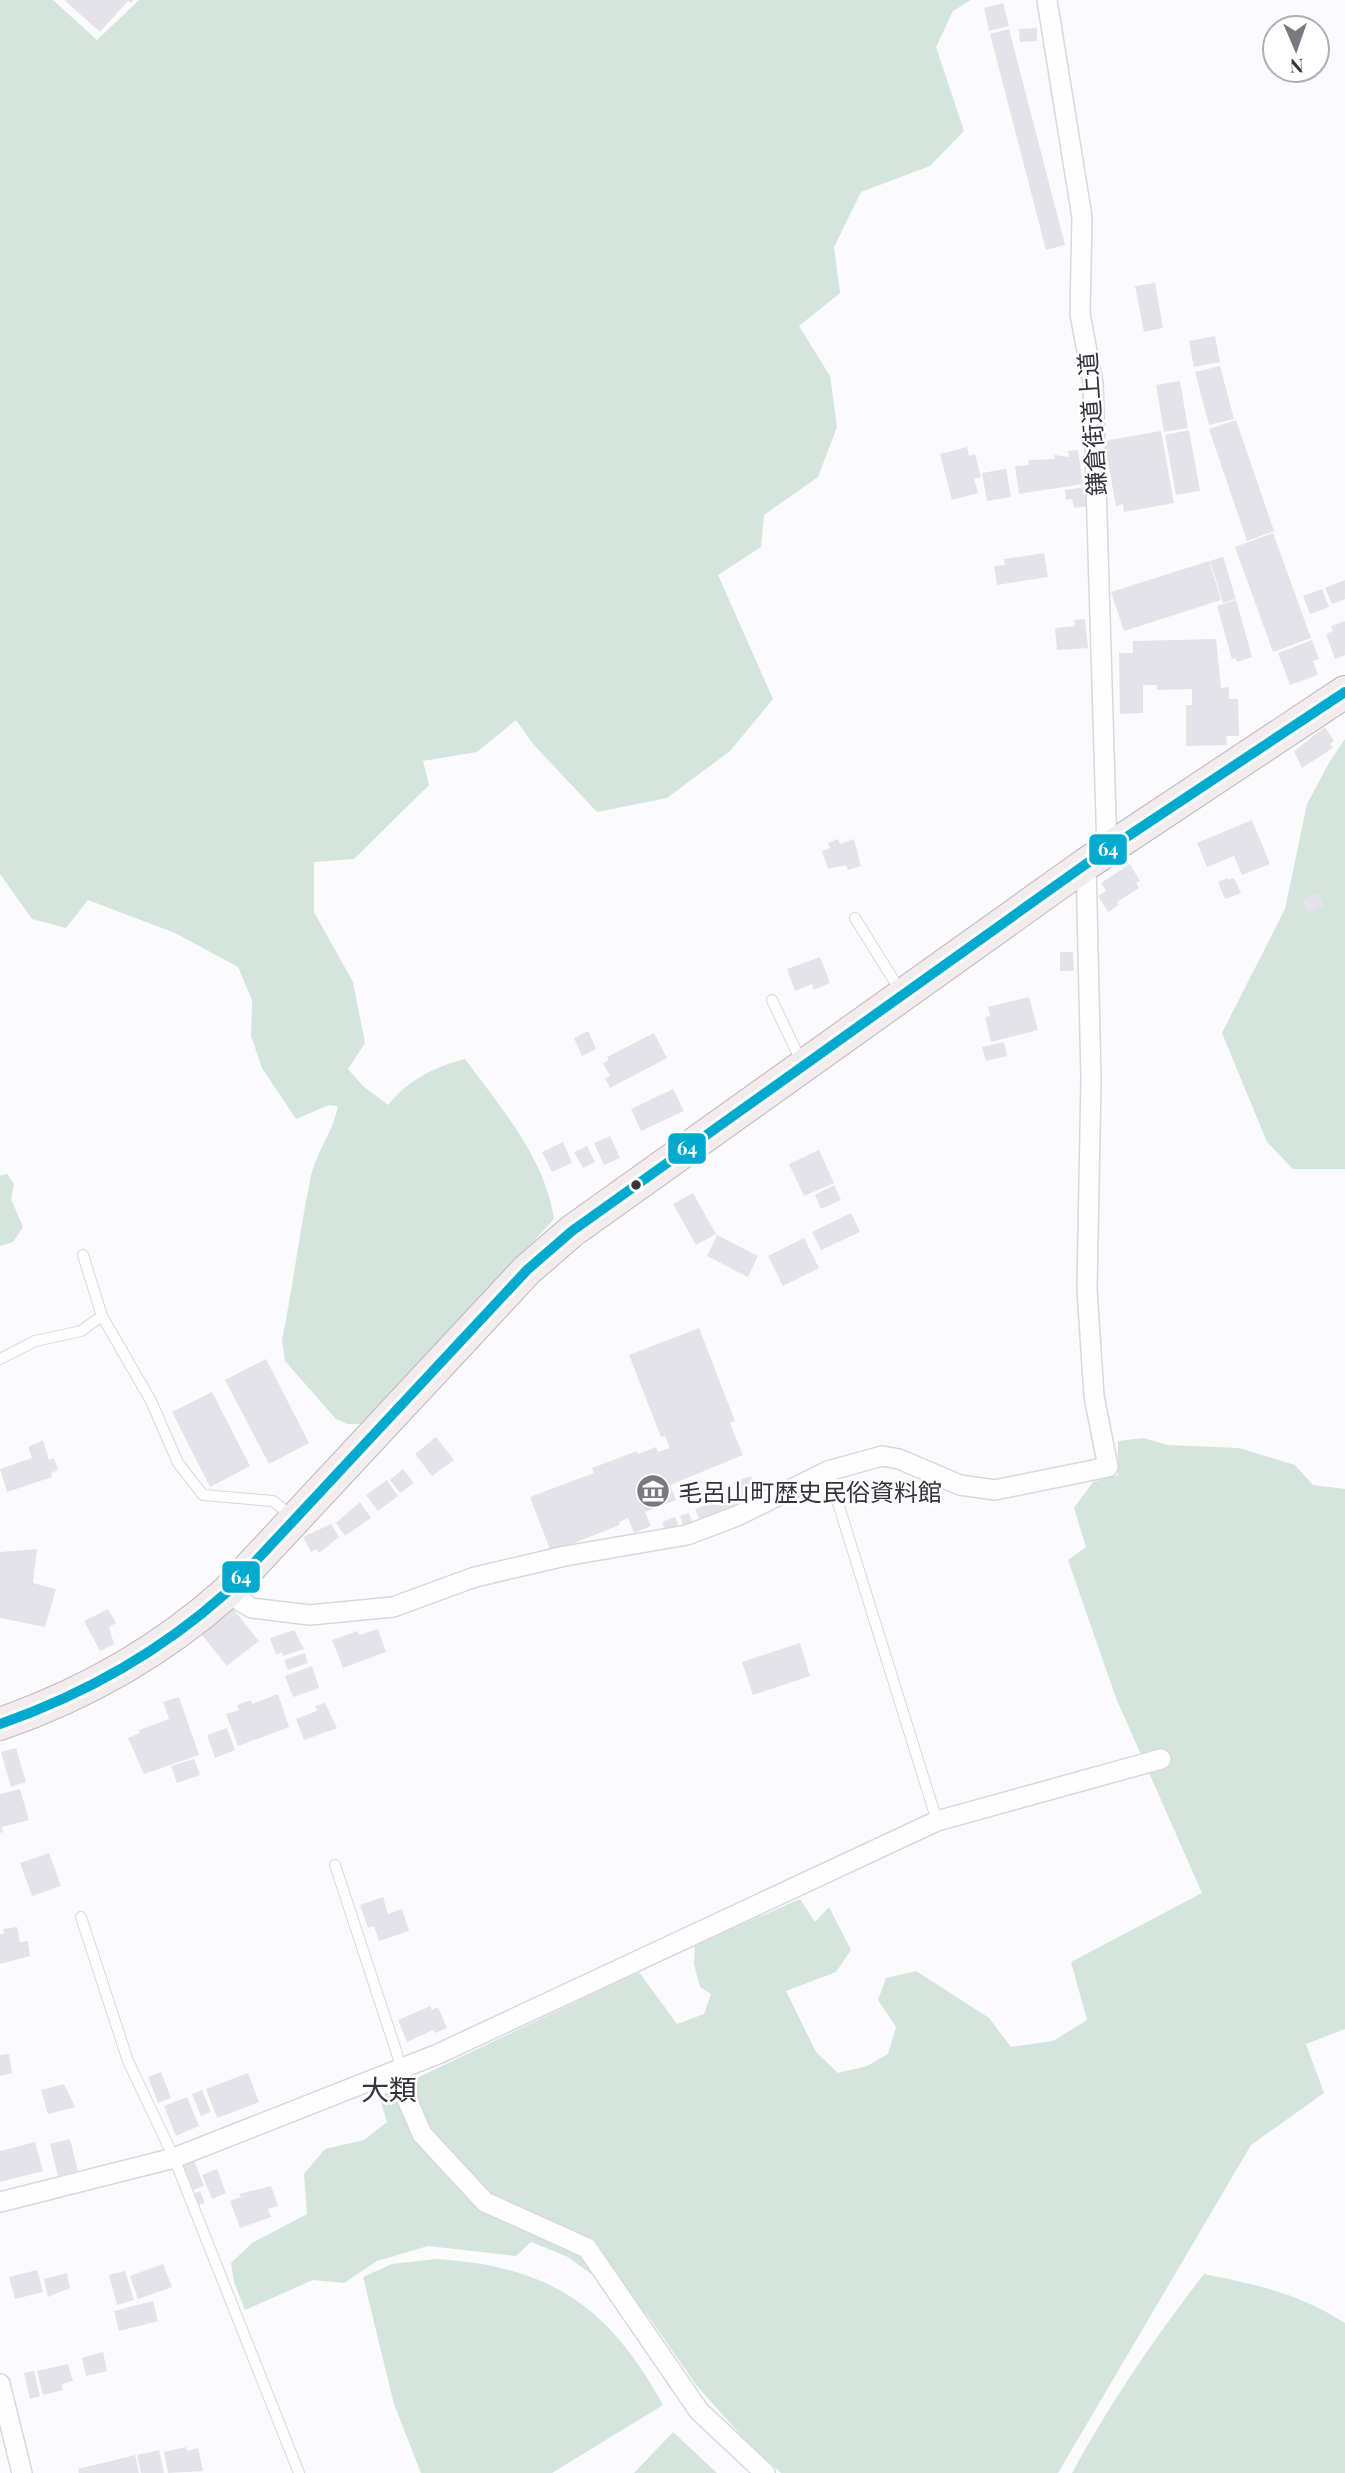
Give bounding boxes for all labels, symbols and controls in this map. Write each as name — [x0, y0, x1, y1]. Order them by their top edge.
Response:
north arrow — [1261, 14, 1331, 84]
text: N — [1289, 54, 1304, 80]
street label: 鎌倉街道上道 — [1070, 351, 1112, 497]
line badge: 64 — [1088, 833, 1128, 866]
text: 64 — [1098, 835, 1118, 861]
line badge: 64 — [667, 1132, 707, 1165]
text: 64 — [677, 1134, 697, 1160]
unlabelled marker — [629, 1178, 643, 1192]
museum icon: 毛呂山町歴史民俗資料館 — [634, 1472, 672, 1510]
place label: 毛呂山町歴史民俗資料館 — [678, 1475, 942, 1507]
line badge: 64 — [221, 1560, 261, 1594]
text: 64 — [231, 1563, 251, 1589]
district label: 大類 — [361, 2070, 417, 2107]

